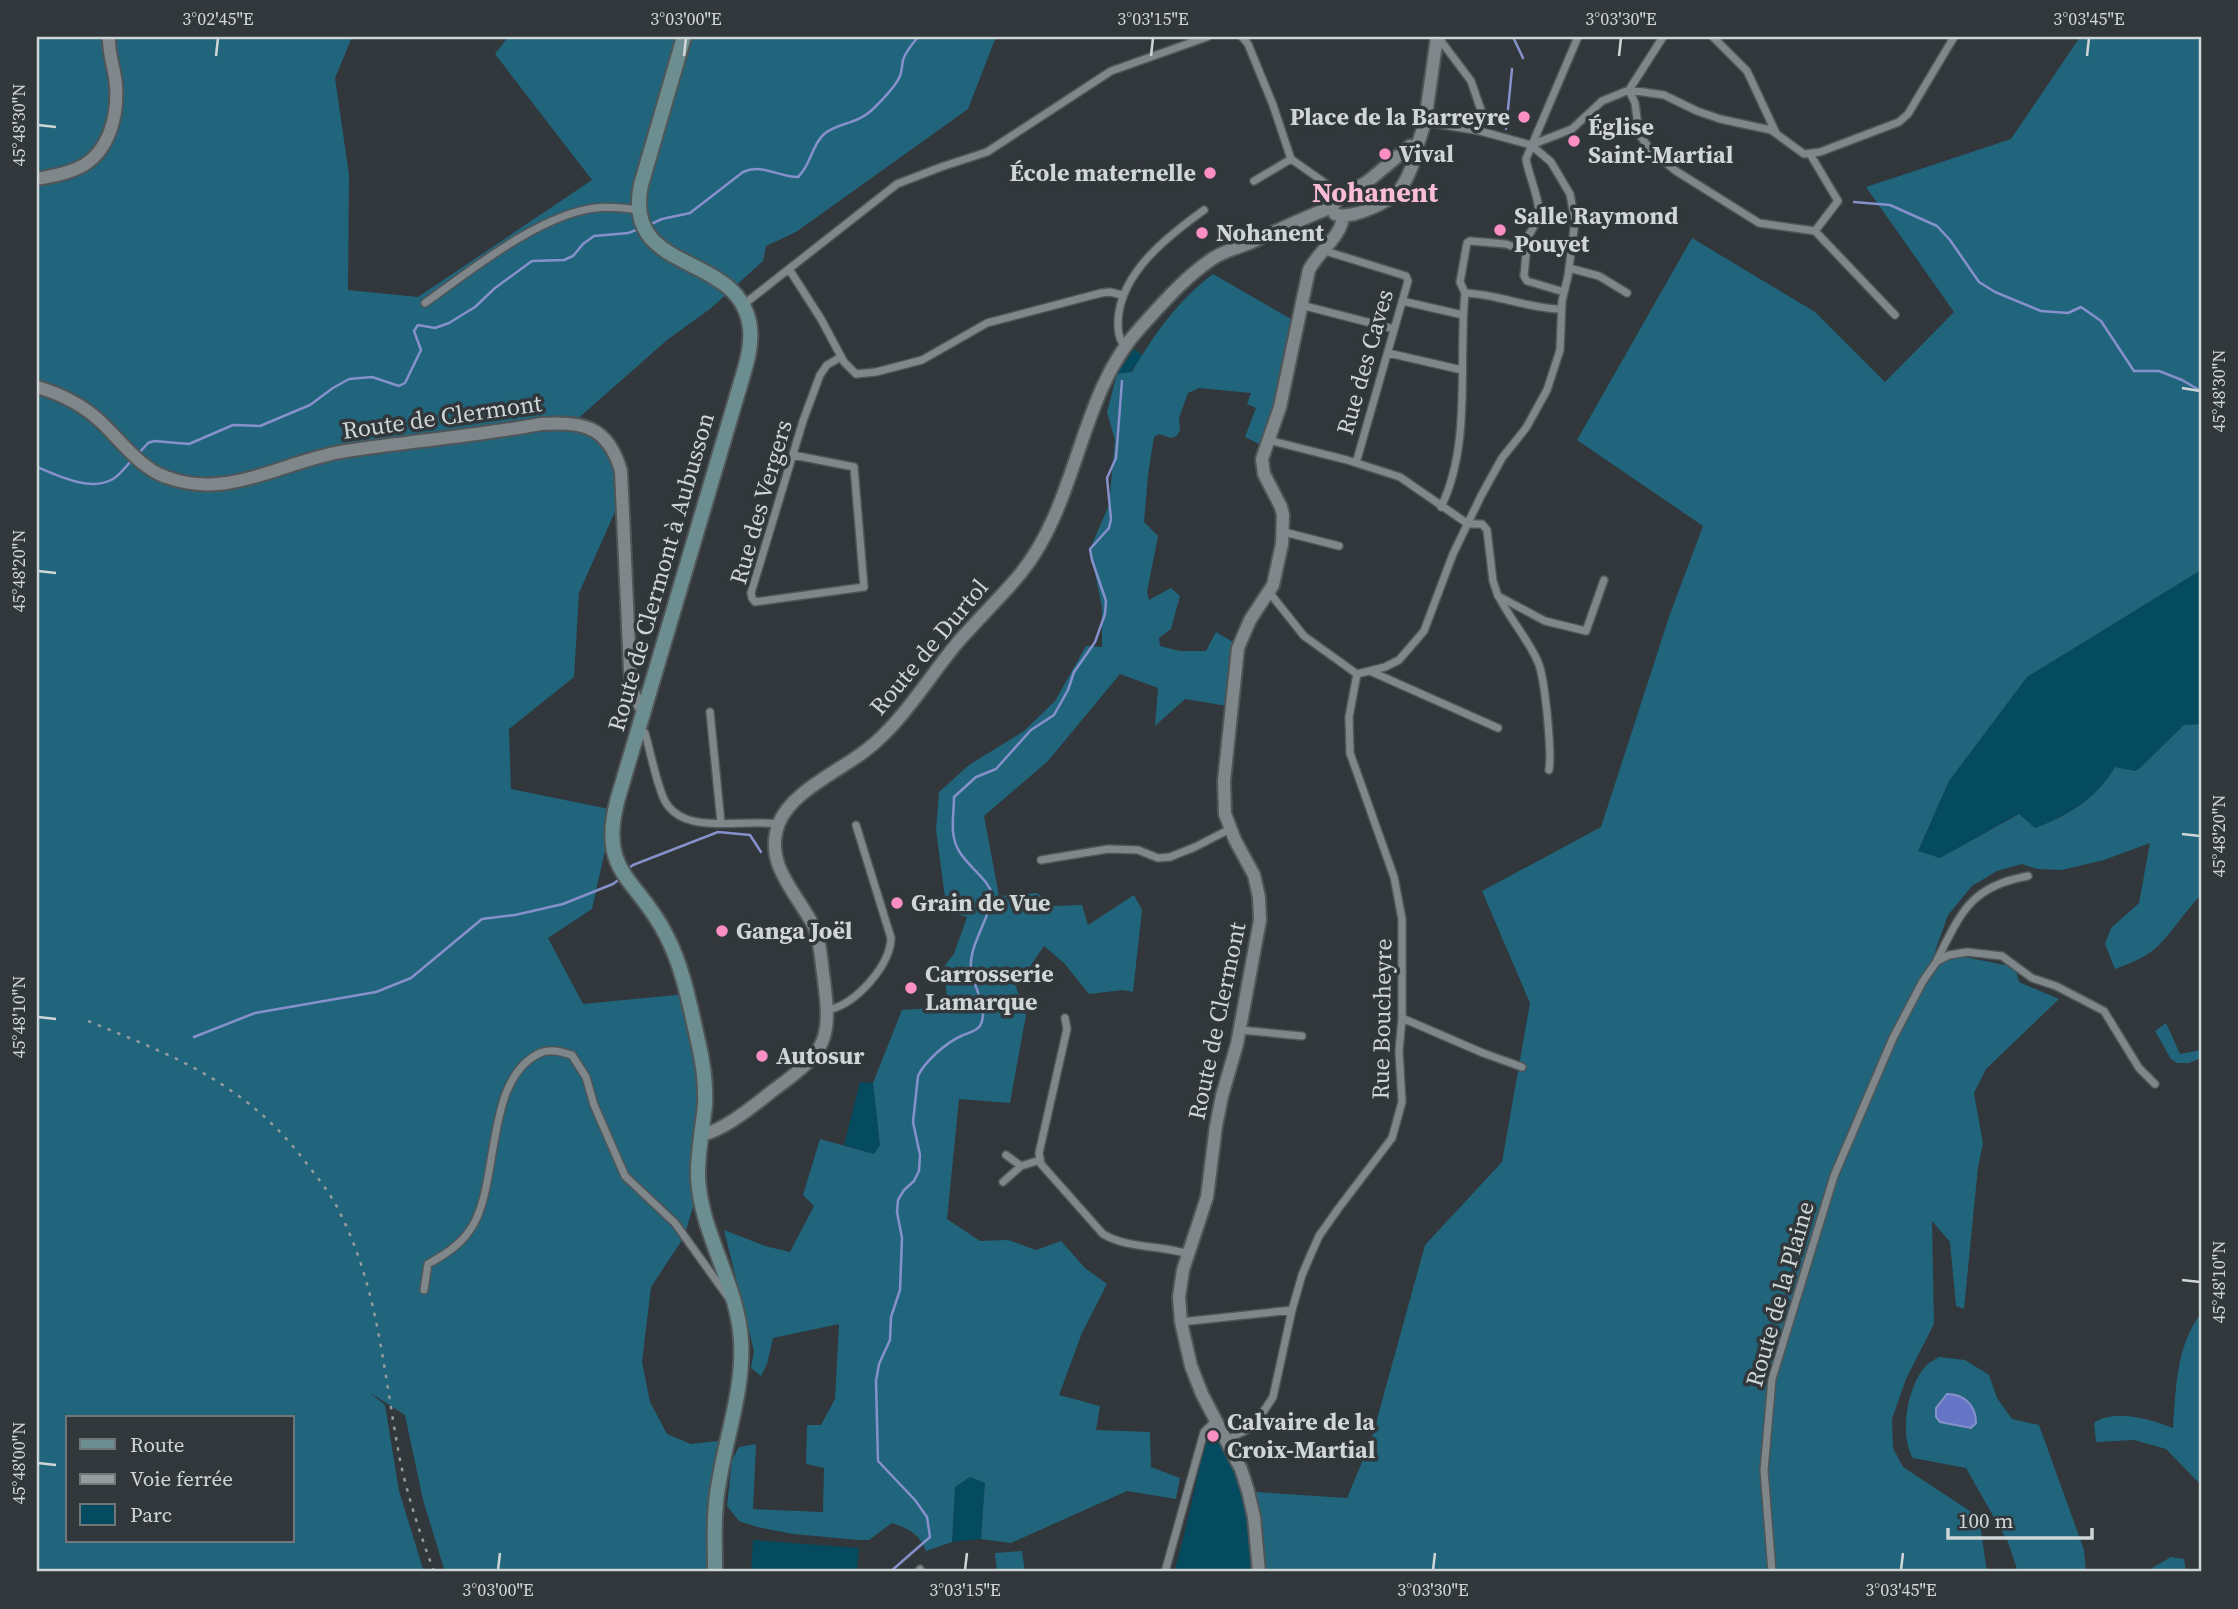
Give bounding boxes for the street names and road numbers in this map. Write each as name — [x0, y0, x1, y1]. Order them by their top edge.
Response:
street label: Rue des Caves — [1328, 285, 1401, 438]
street label: Route de Clermont — [340, 386, 544, 447]
street label: Route de Clermont à Aubusson — [599, 409, 722, 735]
street label: Rue des Vergers — [721, 416, 800, 588]
street label: Route de Durtol — [862, 571, 996, 722]
street label: Route de Clermont — [1179, 919, 1254, 1123]
street label: Rue Boucheyre — [1364, 938, 1399, 1100]
street label: Route de la Plaine — [1737, 1197, 1822, 1390]

